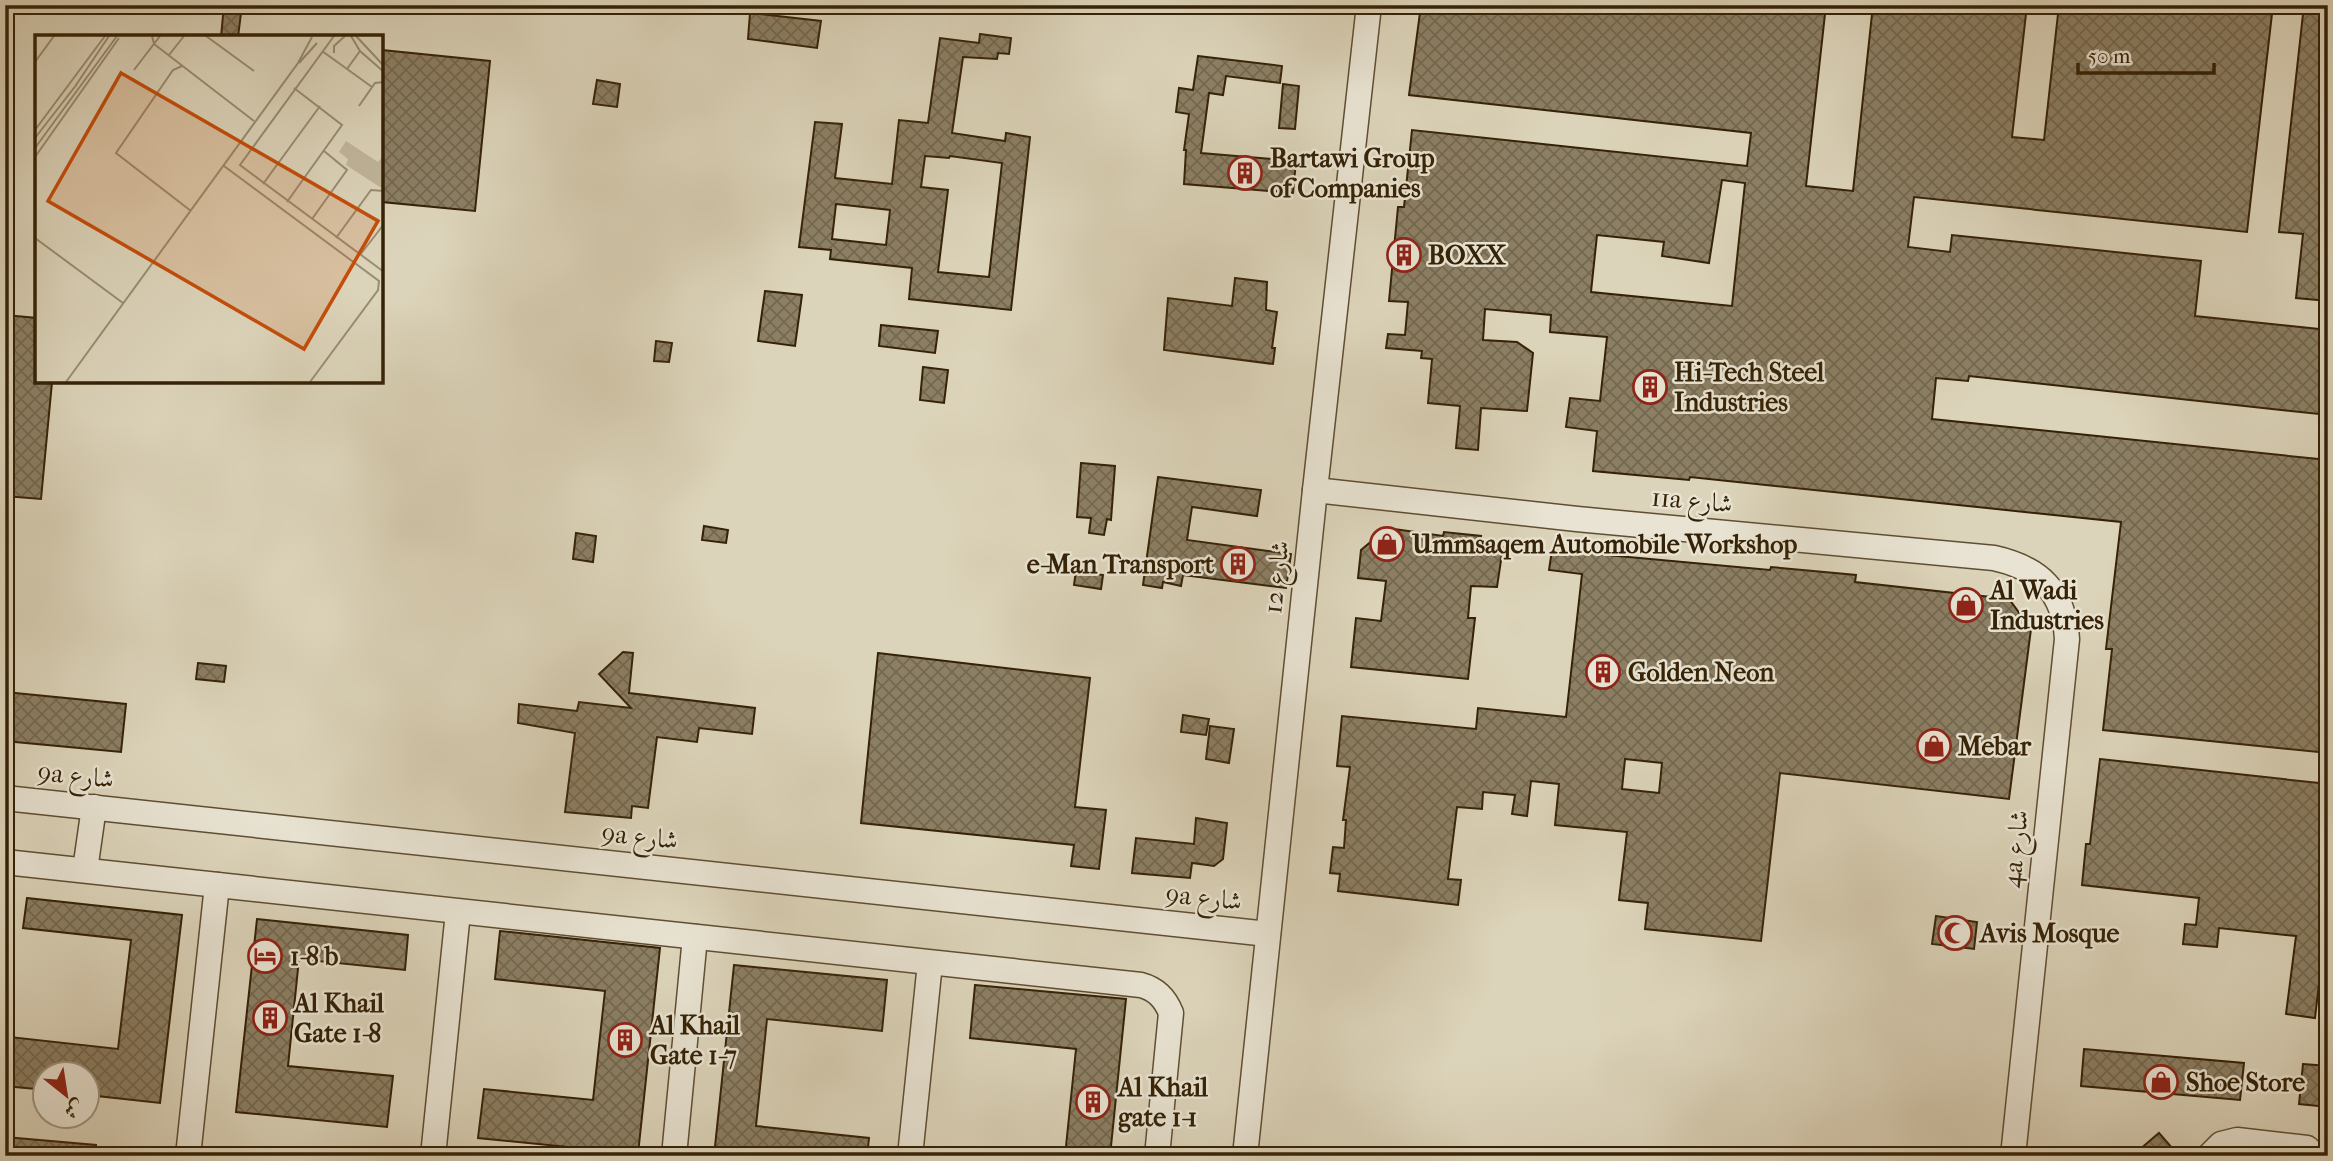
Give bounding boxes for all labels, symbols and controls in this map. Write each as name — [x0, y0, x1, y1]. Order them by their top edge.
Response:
scale bar — [2078, 32, 2214, 76]
inset map — [35, 35, 383, 383]
text: 50 m — [2088, 44, 2131, 68]
place label: Bartawi Group of Companies — [1270, 143, 1435, 204]
building icon: Bartawi Group of Companies — [1226, 154, 1264, 192]
building icon: BOXX — [1385, 236, 1423, 274]
place label: BOXX — [1428, 240, 1507, 271]
place label: Hi-Tech Steel Industries — [1674, 357, 1825, 418]
building icon: Hi-Tech Steel Industries — [1631, 368, 1669, 406]
street label: 11a شارع — [1650, 482, 1734, 525]
shop icon: Ummsaqem Automobile Workshop — [1368, 525, 1406, 563]
place label: Ummsaqem Automobile Workshop — [1411, 529, 1797, 560]
street label: شارع 12 — [1257, 539, 1302, 616]
building icon: e-Man Transport — [1219, 545, 1257, 583]
place label: e-Man Transport — [1027, 549, 1215, 580]
place label: Al Wadi Industries — [1988, 575, 2104, 636]
shop icon: Al Wadi Industries — [1947, 586, 1985, 624]
building icon: Golden Neon — [1584, 653, 1622, 691]
place label: Golden Neon — [1628, 657, 1775, 688]
shop icon: Mebar — [1915, 727, 1953, 765]
place label: Mebar — [1958, 731, 2032, 762]
street label: 9a شارع — [36, 756, 116, 801]
street label: 4a شارع — [1996, 809, 2041, 890]
street label: 9a شارع — [600, 817, 680, 862]
street label: 9a شارع — [1164, 878, 1244, 923]
mosque icon: Avis Mosque — [1936, 914, 1974, 952]
place label: Avis Mosque — [1978, 918, 2120, 949]
hotel icon: 1-8 b — [246, 937, 284, 975]
place label: 1-8 b — [290, 941, 339, 972]
place label: Al Khail Gate 1-8 — [292, 988, 385, 1049]
building icon: Al Khail Gate 1-8 — [251, 999, 289, 1037]
place label: Al Khail Gate 1-7 — [648, 1010, 741, 1071]
building icon: Al Khail Gate 1-7 — [606, 1021, 644, 1059]
north arrow — [32, 1060, 102, 1130]
shop icon: Shoe Store — [2142, 1063, 2180, 1101]
place label: Shoe Store — [2186, 1067, 2305, 1098]
place label: Al Khail gate 1-1 — [1116, 1072, 1209, 1133]
building icon: Al Khail gate 1-1 — [1074, 1083, 1112, 1121]
text: ش — [60, 1095, 88, 1123]

